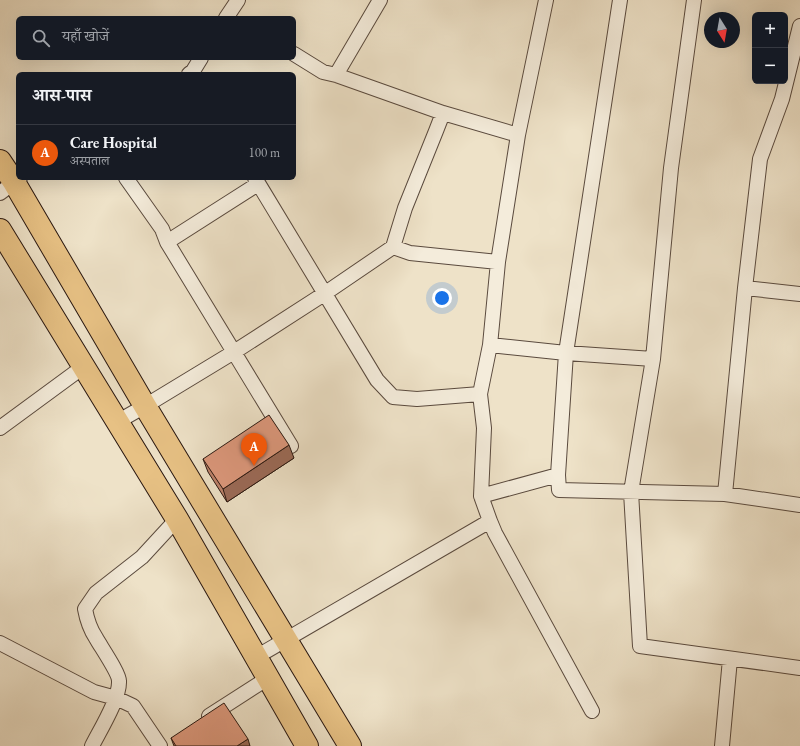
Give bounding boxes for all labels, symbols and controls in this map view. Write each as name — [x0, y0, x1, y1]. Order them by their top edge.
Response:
north arrow — [704, 12, 740, 48]
map controls — [752, 12, 788, 84]
button: + — [752, 12, 788, 48]
search box — [16, 16, 296, 60]
text: यहाँ खोजें — [62, 26, 109, 45]
icon: search — [30, 27, 52, 49]
button: − — [752, 48, 788, 84]
text: आस-पास — [32, 84, 91, 106]
text: Care Hospital — [70, 133, 157, 152]
text: A — [40, 144, 50, 161]
text: 100 m — [249, 144, 280, 161]
text: अस्पताल — [70, 152, 110, 169]
your location — [432, 288, 452, 308]
pin: A — [241, 433, 267, 466]

